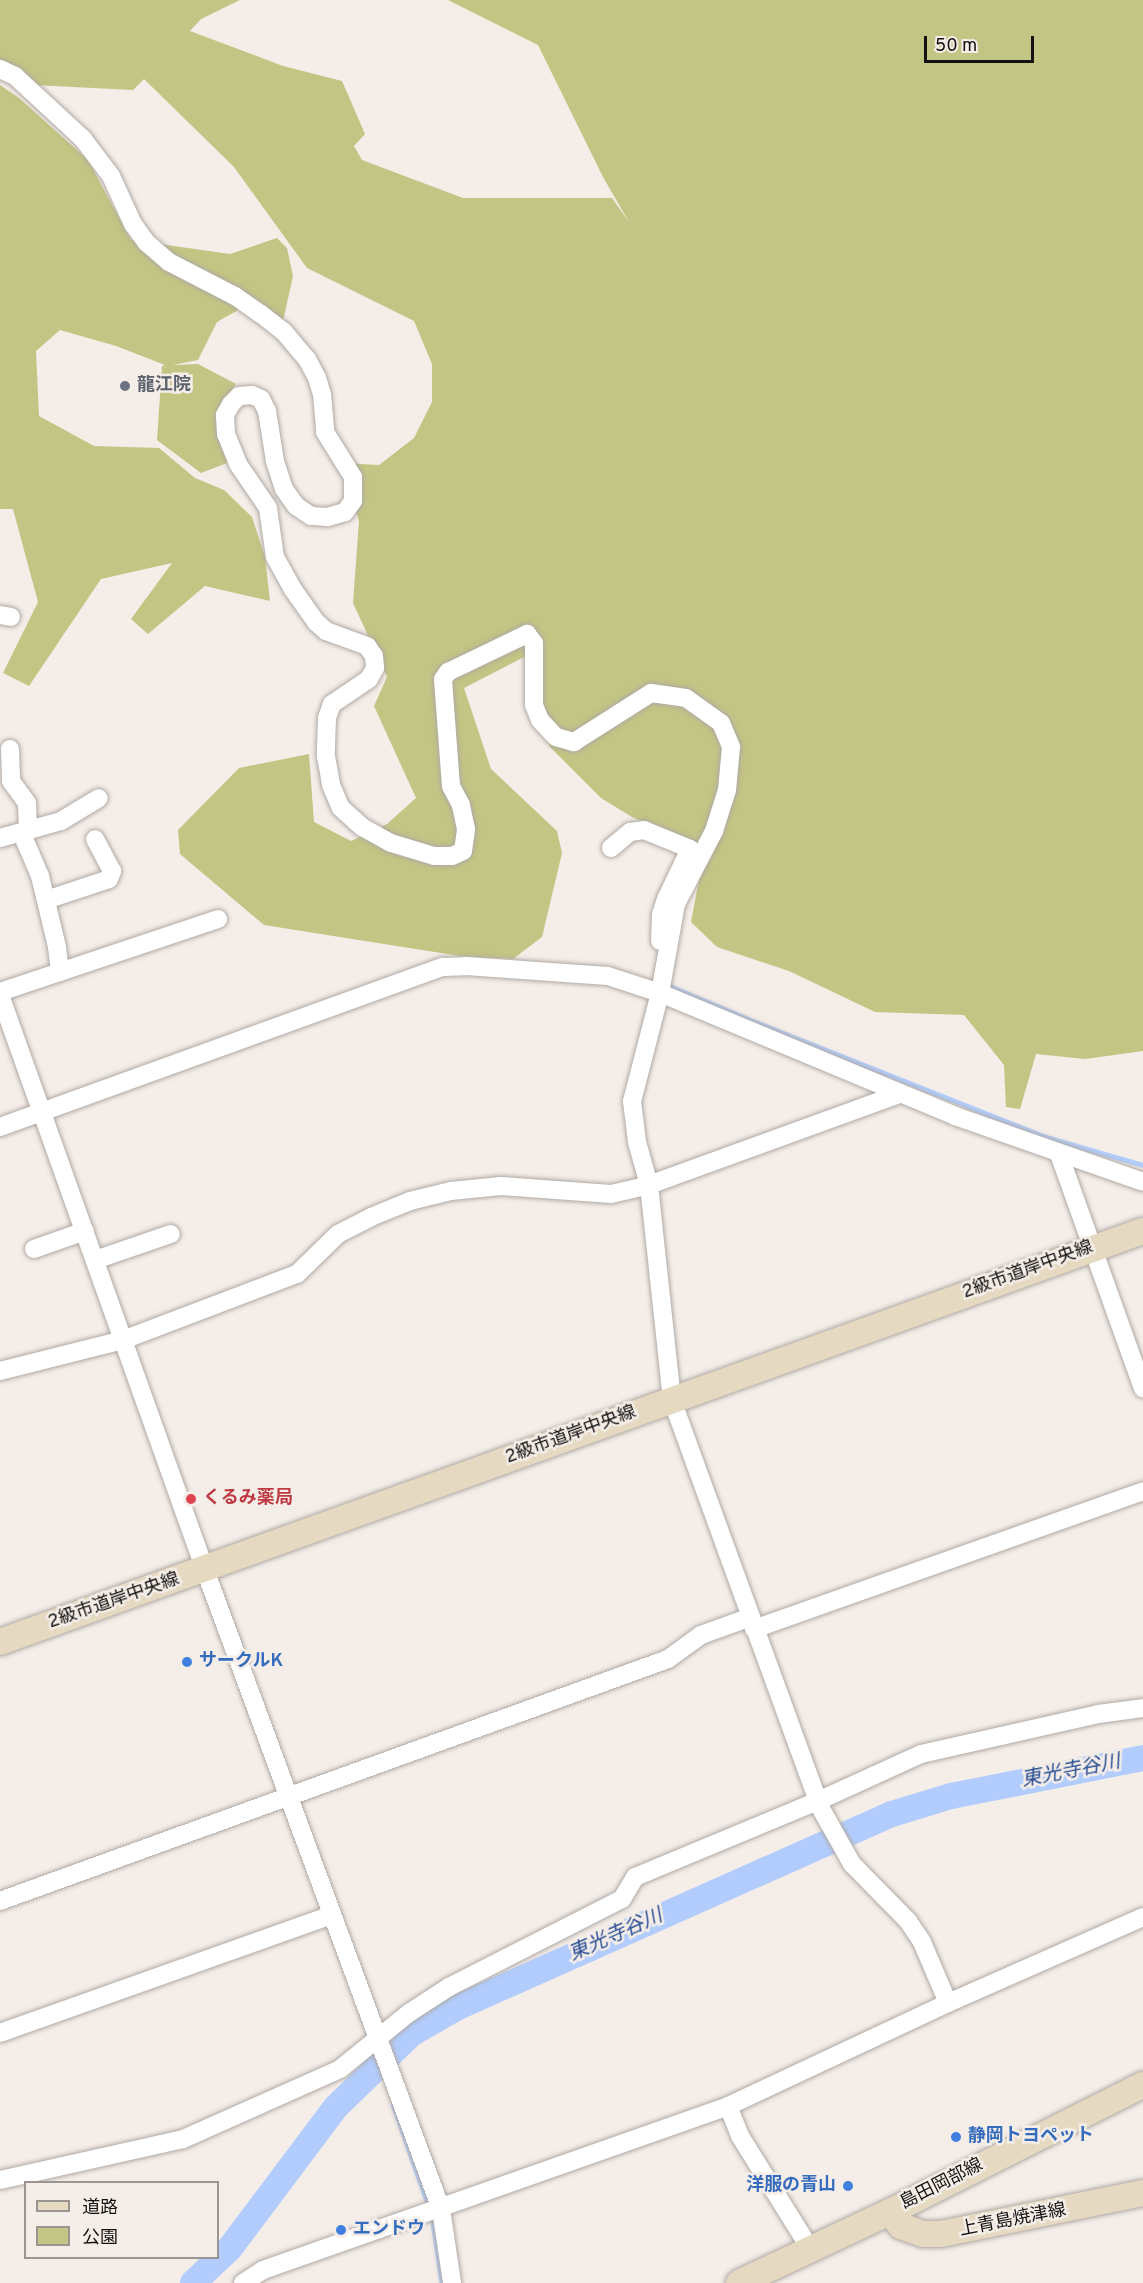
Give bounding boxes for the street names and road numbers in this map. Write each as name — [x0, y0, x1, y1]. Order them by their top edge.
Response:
street label: 2級市道岸中央線 — [960, 1237, 1096, 1305]
street label: 2級市道岸中央線 — [503, 1402, 639, 1470]
street label: 2級市道岸中央線 — [46, 1569, 182, 1635]
street label: 島田岡部線 — [897, 2155, 987, 2215]
street label: 上青島焼津線 — [958, 2200, 1068, 2242]

